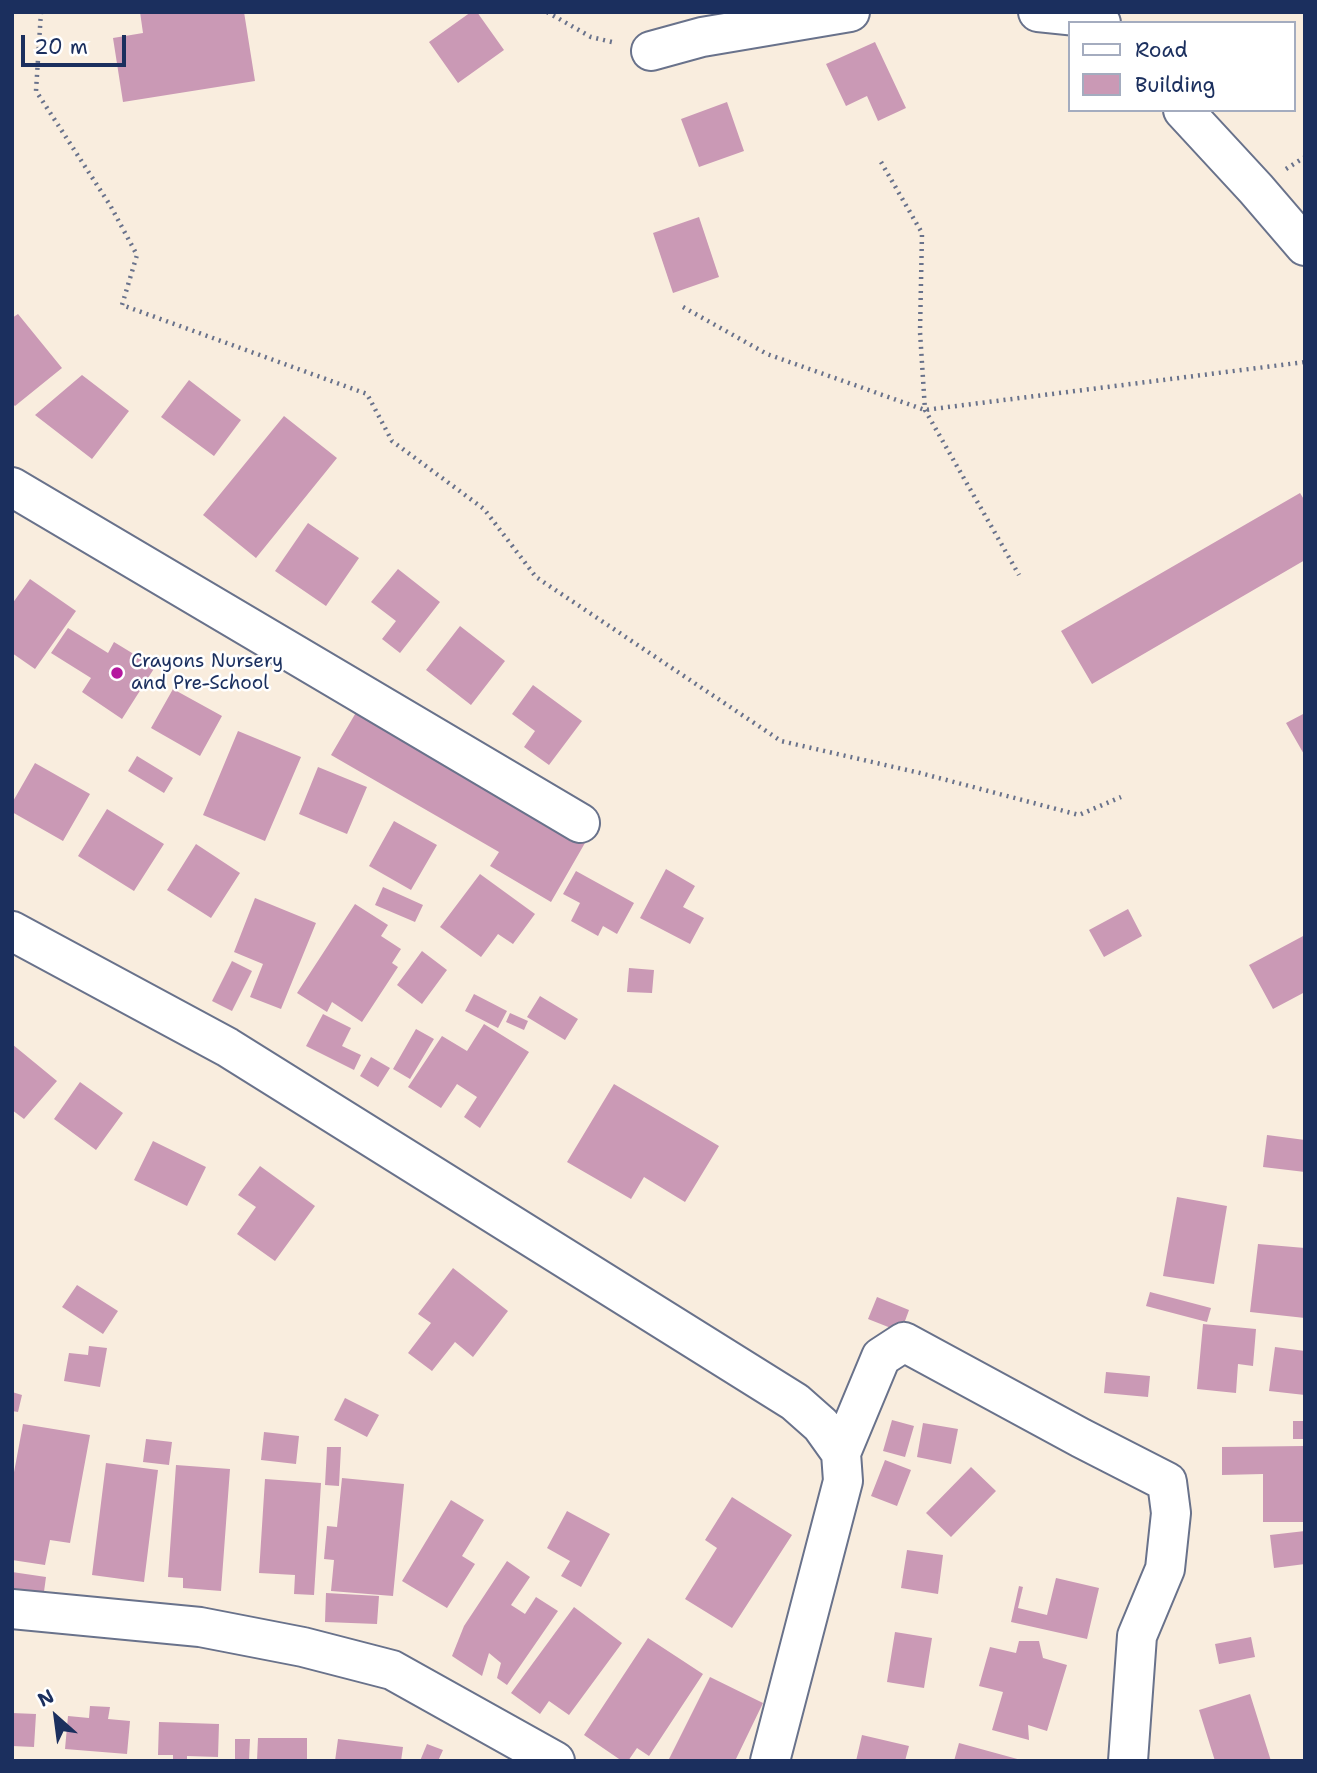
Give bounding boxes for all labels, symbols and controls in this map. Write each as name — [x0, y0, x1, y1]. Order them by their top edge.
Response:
scale bar — [24, 21, 130, 65]
legend — [1068, 21, 1296, 112]
text: 20 m — [34, 33, 88, 61]
text: Road — [1135, 36, 1188, 64]
text: Building — [1135, 71, 1215, 99]
place label: Crayons Nursery and Pre-School — [131, 651, 283, 695]
marker: Crayons Nursery and Pre-School — [109, 665, 125, 681]
north arrow — [21, 1682, 91, 1752]
text: N — [33, 1683, 58, 1713]

